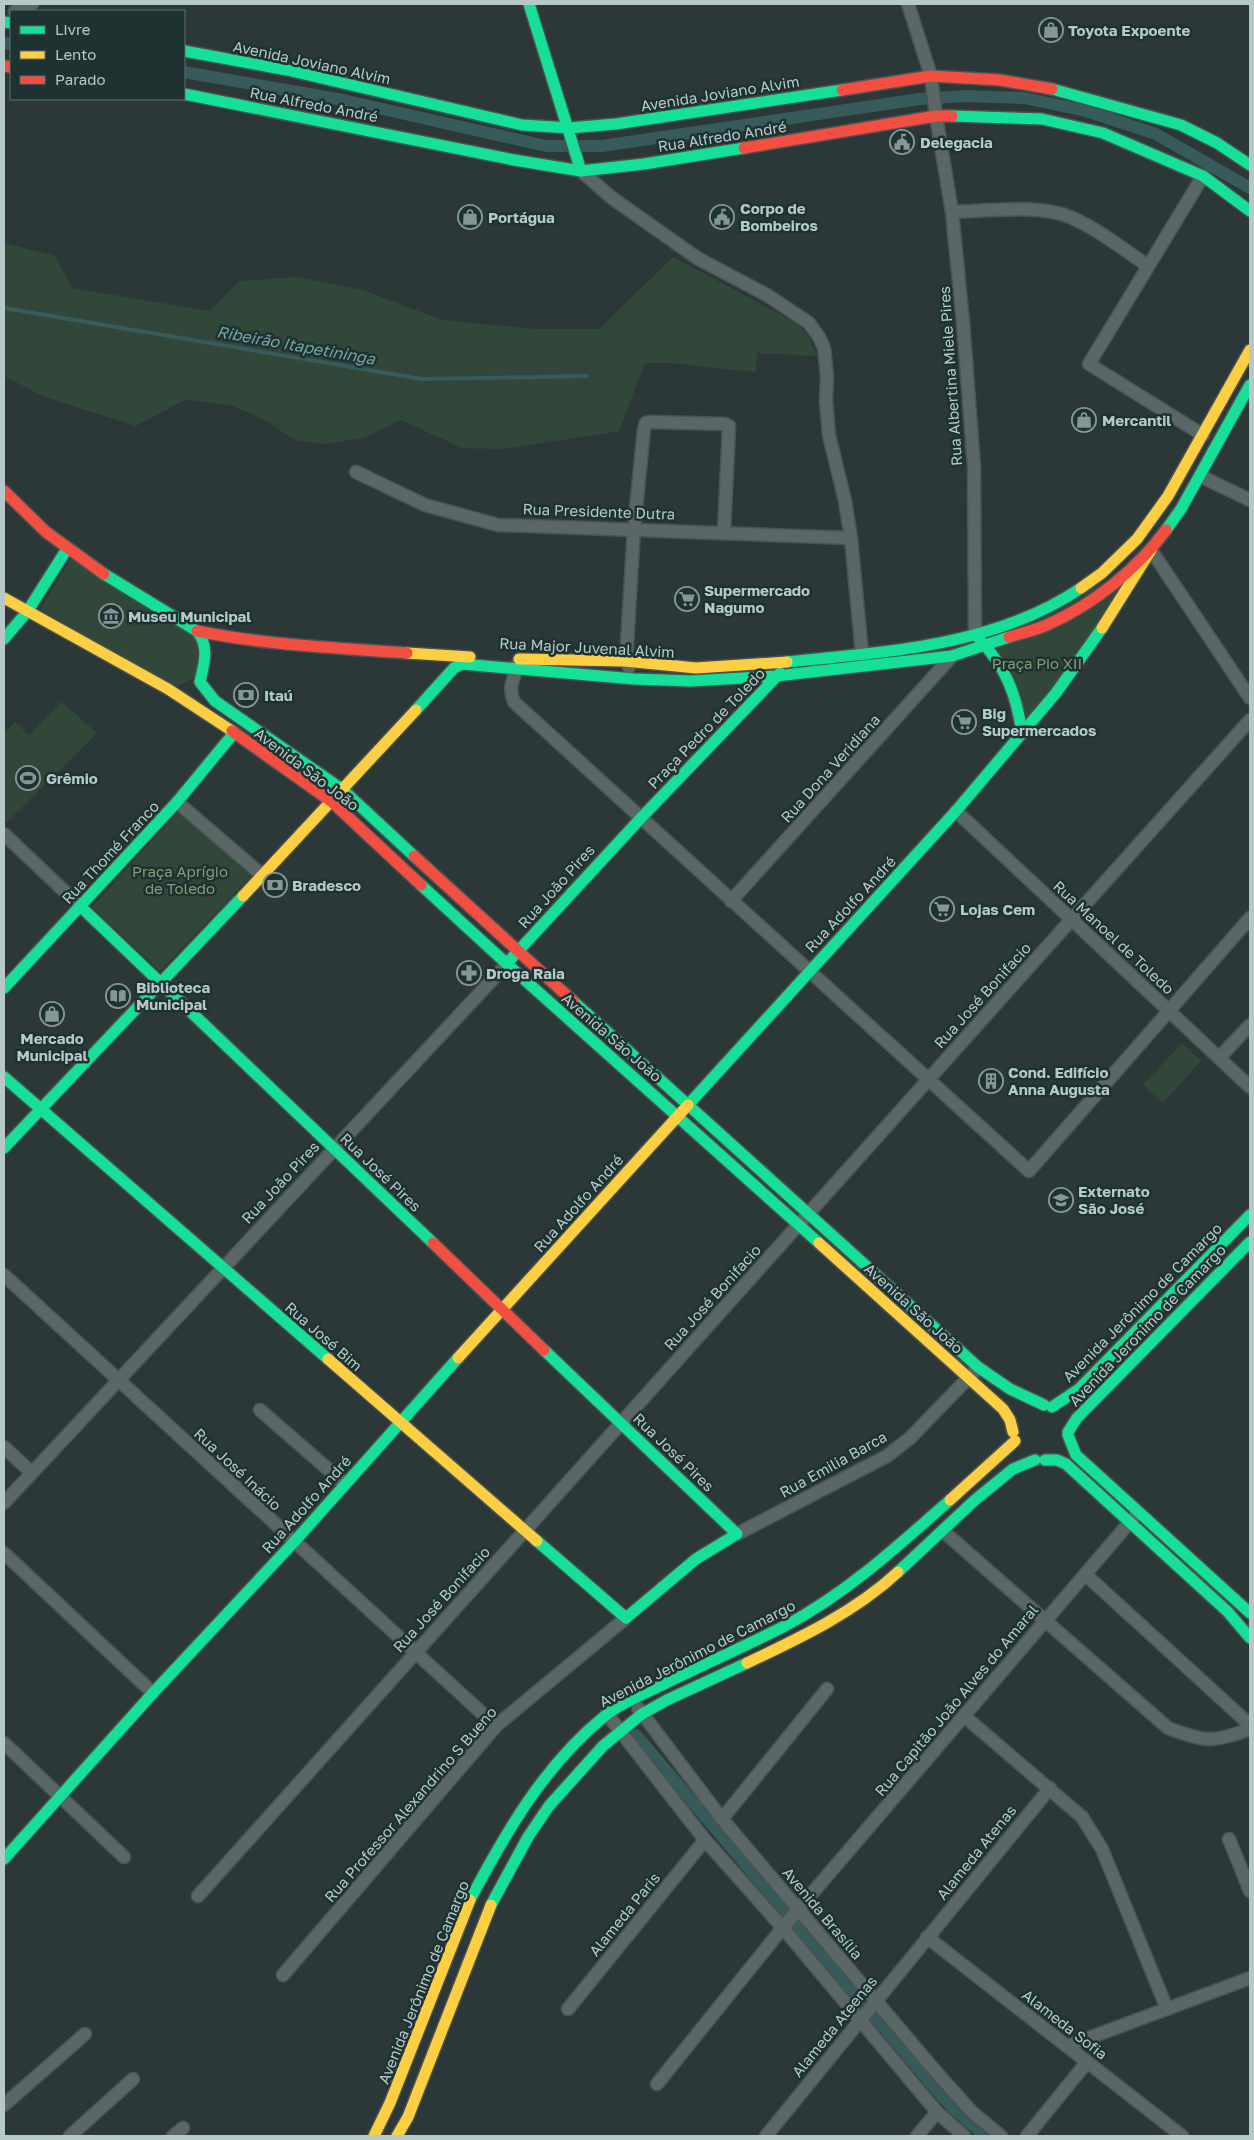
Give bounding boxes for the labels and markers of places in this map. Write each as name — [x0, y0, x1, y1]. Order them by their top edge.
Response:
shop icon: Toyota Expoente — [1038, 17, 1064, 43]
place label: Toyota Expoente — [1068, 21, 1191, 39]
public building icon: Delegacia — [889, 129, 915, 155]
place label: Delegacia — [920, 133, 993, 151]
place label: Corpo de Bombeiros — [740, 199, 818, 234]
shop icon: Portágua — [457, 204, 483, 230]
public building icon: Corpo de Bombeiros — [709, 204, 735, 230]
place label: Portágua — [488, 208, 555, 226]
shop icon: Mercantil — [1071, 407, 1097, 433]
place label: Mercantil — [1102, 411, 1171, 429]
place label: Supermercado Nagumo — [704, 581, 810, 616]
supermarket icon: Supermercado Nagumo — [674, 586, 700, 612]
museum icon: Museu Municipal — [98, 603, 124, 629]
place label: Museu Municipal — [128, 607, 251, 625]
bank icon: Itaú — [233, 682, 259, 708]
place label: Itaú — [264, 686, 293, 704]
place label: Big Supermercados — [982, 704, 1096, 739]
supermarket icon: Big Supermercados — [951, 709, 977, 735]
sports icon: Grêmio — [15, 765, 41, 791]
place label: Grêmio — [46, 769, 98, 787]
bank icon: Bradesco — [262, 872, 288, 898]
place label: Bradesco — [292, 876, 361, 894]
supermarket icon: Lojas Cem — [929, 896, 955, 922]
place label: Lojas Cem — [960, 900, 1035, 918]
pharmacy icon: Droga Raia — [456, 960, 482, 986]
place label: Droga Raia — [486, 964, 565, 982]
place label: Biblioteca Municipal — [136, 978, 210, 1013]
library icon: Biblioteca Municipal — [105, 983, 131, 1009]
shop icon: Mercado Municipal — [39, 1001, 65, 1027]
place label: Mercado Municipal — [16, 1029, 88, 1064]
place label: Cond. Edifício Anna Augusta — [1008, 1063, 1110, 1098]
building icon: Cond. Edifício Anna Augusta — [978, 1068, 1004, 1094]
place label: Externato São José — [1078, 1182, 1150, 1217]
school or university icon: Externato São José — [1048, 1187, 1074, 1213]

